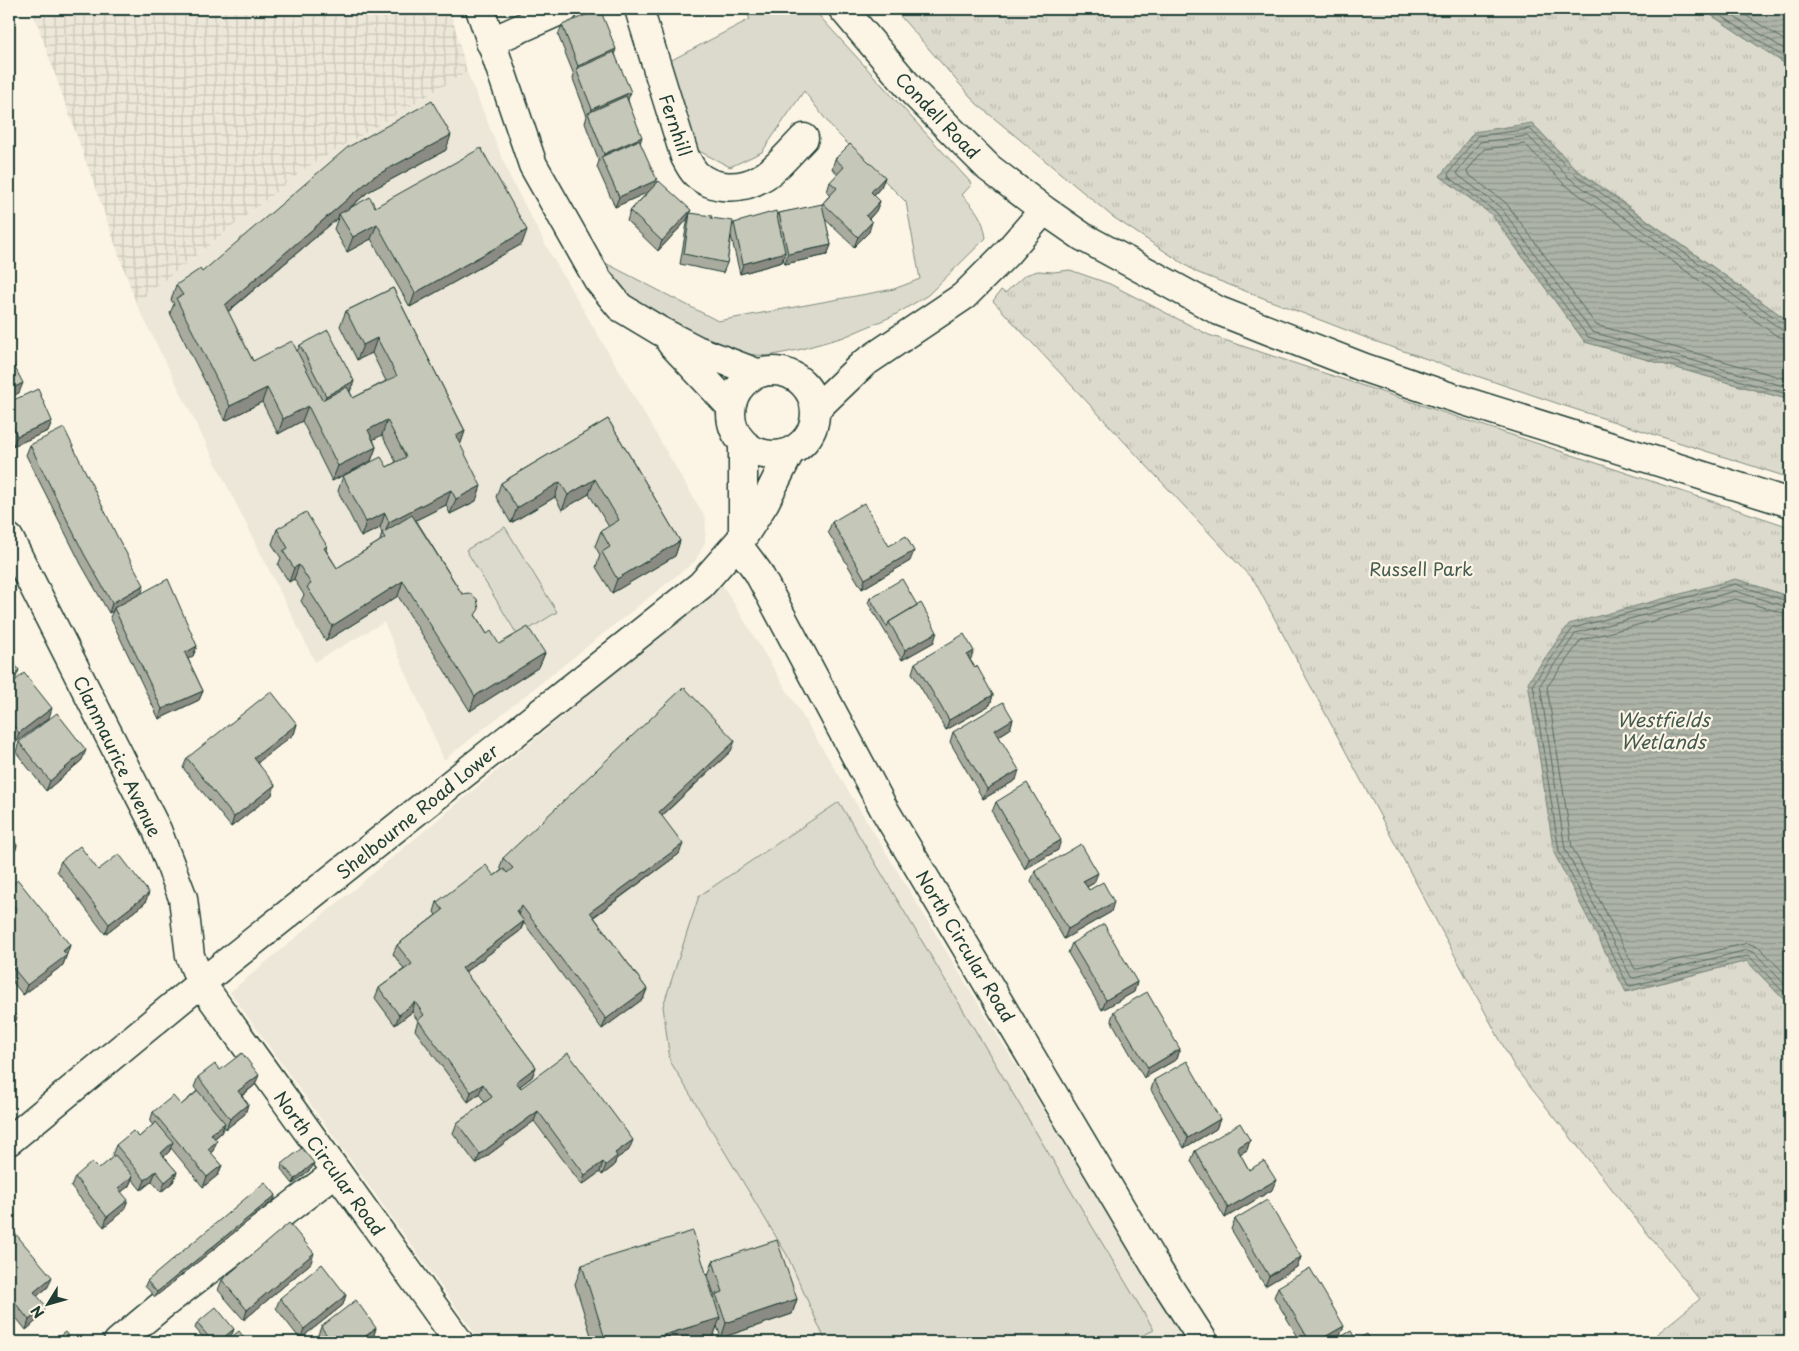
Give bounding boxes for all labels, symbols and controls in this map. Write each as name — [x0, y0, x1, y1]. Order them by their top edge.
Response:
street label: Condell Road — [889, 65, 987, 165]
street label: Fernhill — [653, 90, 699, 160]
park label: Russell Park — [1369, 555, 1473, 582]
street label: Clanmaurice Avenue — [67, 671, 169, 841]
water label: Westfields Wetlands — [1617, 705, 1712, 755]
street label: Shelbourne Road Lower — [330, 737, 505, 885]
street label: North Circular Road — [910, 865, 1022, 1027]
street label: North Circular Road — [268, 1085, 392, 1241]
north arrow — [22, 1278, 72, 1328]
text: N — [25, 1301, 49, 1323]

